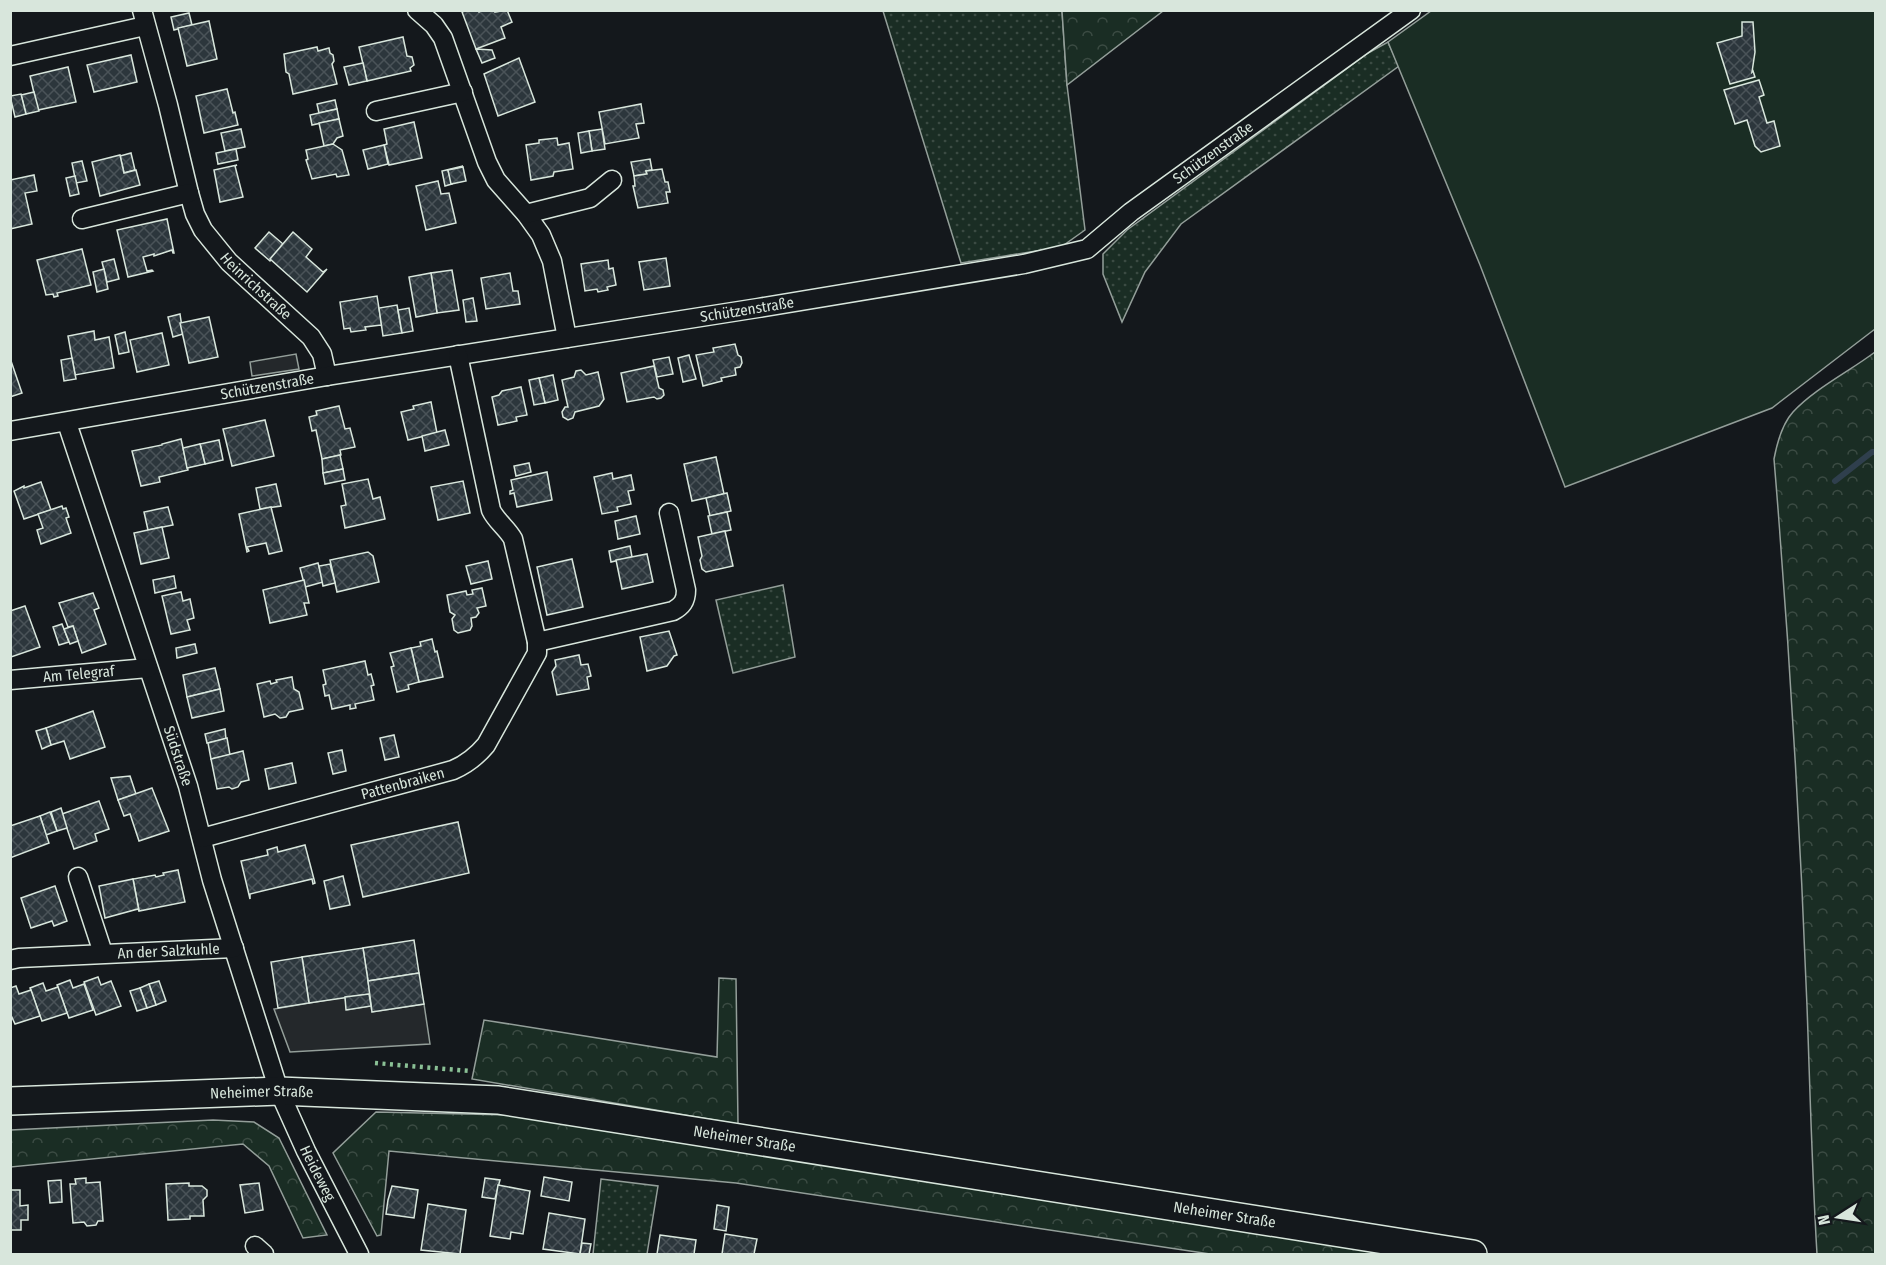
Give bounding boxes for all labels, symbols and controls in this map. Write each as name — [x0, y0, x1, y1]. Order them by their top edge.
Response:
street label: Schützenstraße — [1169, 118, 1257, 188]
street label: Heinrichstraße — [216, 249, 295, 324]
street label: Schützenstraße — [699, 293, 795, 326]
street label: Schützenstraße — [219, 369, 315, 403]
street label: Am Telegraf — [42, 662, 117, 686]
street label: Südstraße — [160, 724, 196, 788]
street label: Pattenbraiken — [359, 764, 446, 803]
street label: An der Salzkuhle — [117, 940, 220, 962]
street label: Neheimer Straße — [210, 1082, 314, 1103]
street label: Neheimer Straße — [692, 1122, 797, 1156]
street label: Heideweg — [296, 1143, 339, 1204]
north arrow — [1808, 1187, 1868, 1247]
street label: Neheimer Straße — [1172, 1198, 1277, 1232]
text: N — [1814, 1213, 1834, 1227]

